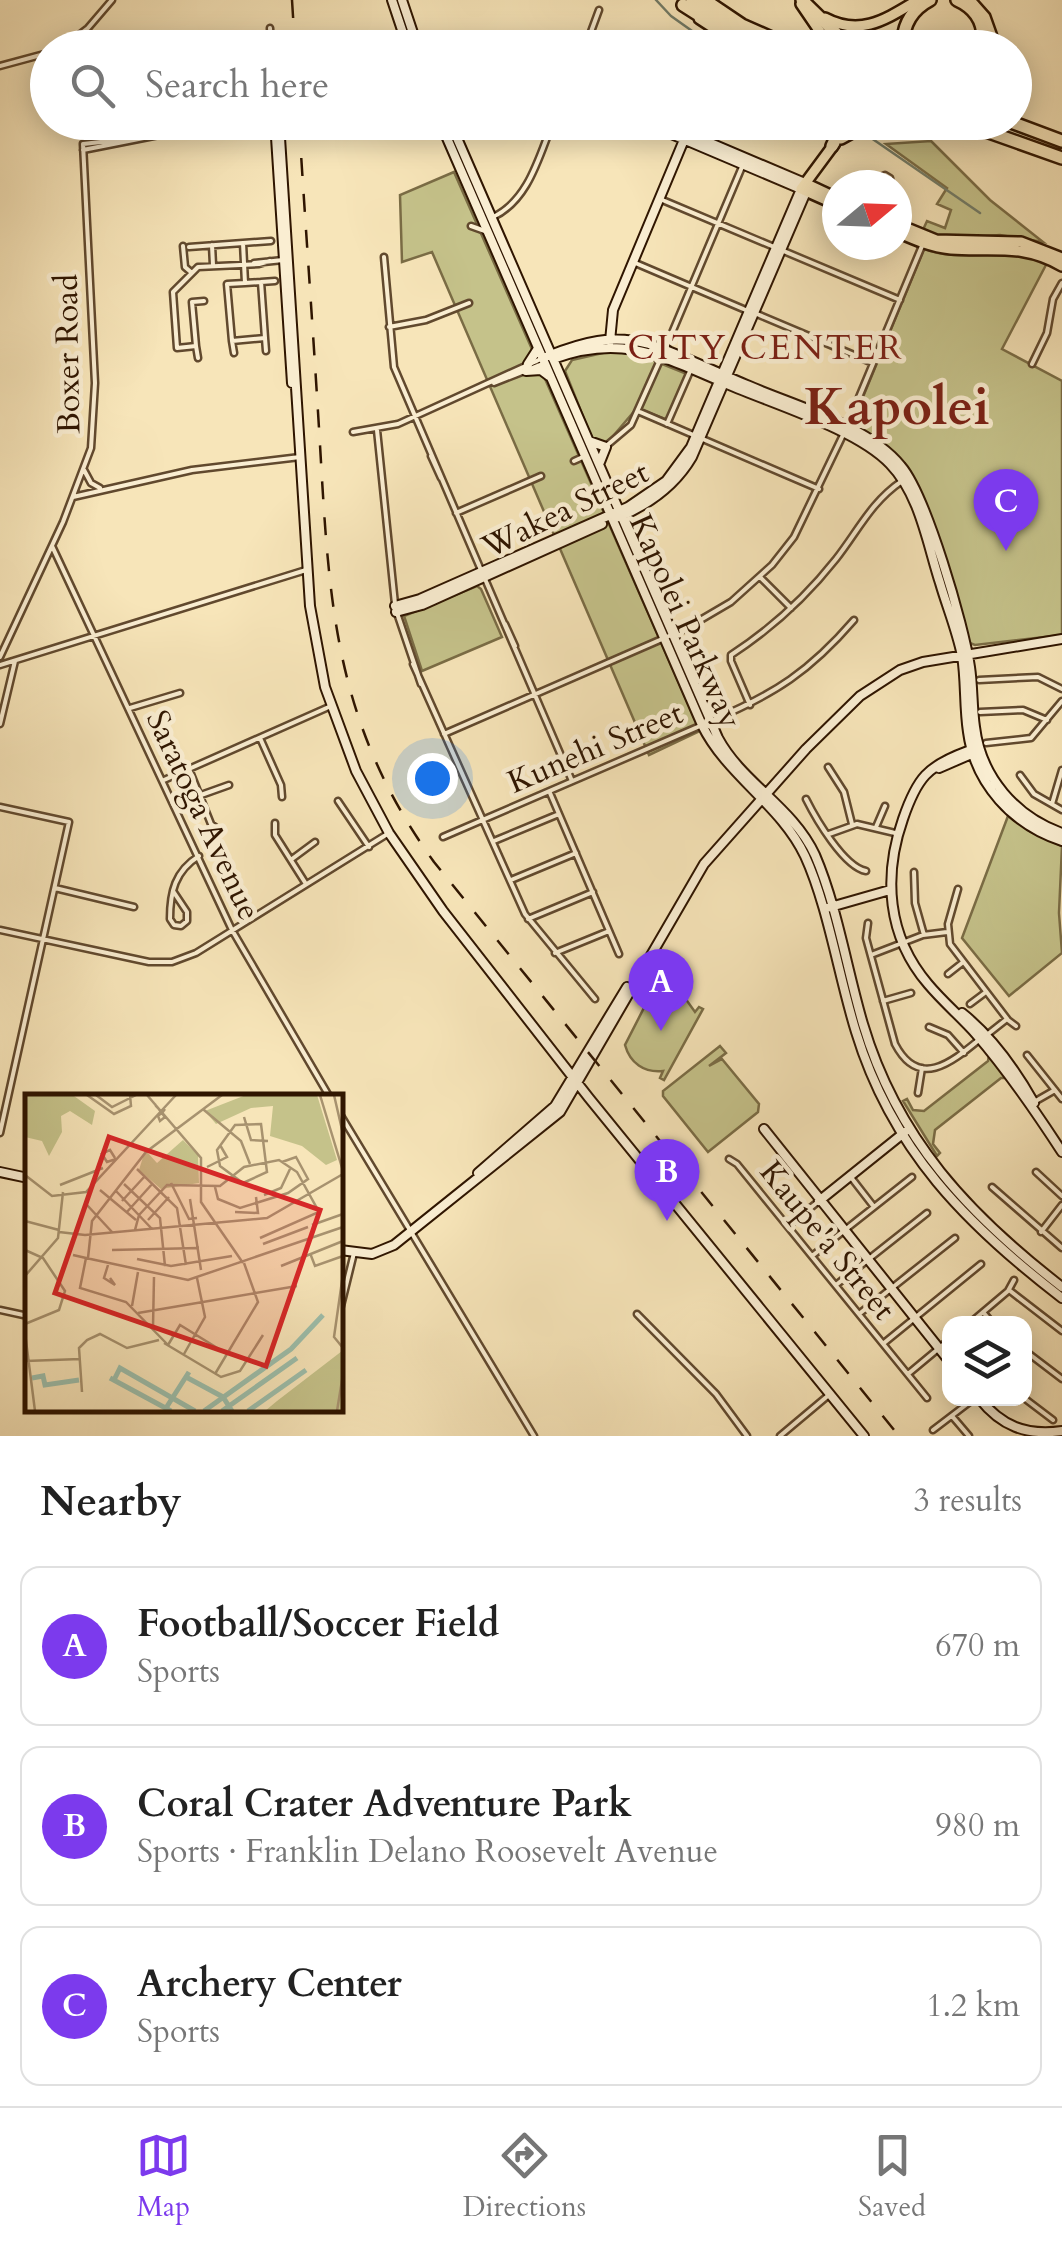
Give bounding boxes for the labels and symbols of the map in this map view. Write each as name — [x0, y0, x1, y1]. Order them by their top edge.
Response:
north arrow — [822, 170, 912, 260]
street label: Boxer Road — [45, 274, 91, 434]
district label: CITY CENTER — [627, 324, 905, 372]
district label: Kapolei — [804, 373, 990, 443]
street label: Wakea Street — [474, 451, 656, 570]
pin: C — [974, 468, 1038, 551]
street label: Kapolei Parkway — [618, 507, 752, 736]
street label: Kunehi Street — [501, 691, 690, 805]
street label: Saratoga Avenue — [135, 703, 271, 928]
your location — [407, 753, 458, 804]
pin: A — [628, 948, 694, 1031]
inset map — [25, 1094, 342, 1411]
pin: B — [634, 1138, 700, 1221]
street label: Kaupe'a Street — [749, 1152, 905, 1330]

